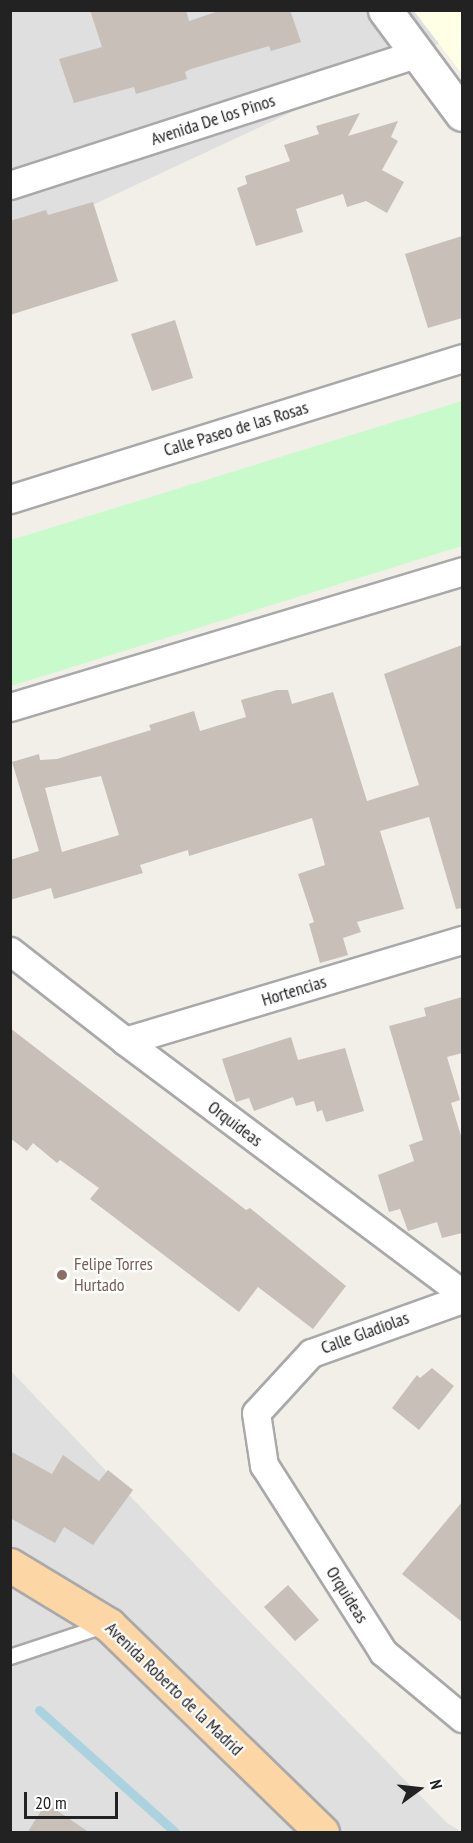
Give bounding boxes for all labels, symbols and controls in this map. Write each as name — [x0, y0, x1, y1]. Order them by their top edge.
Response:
street label: Avenida De los Pinos — [148, 90, 278, 150]
street label: Calle Paseo de las Rosas — [161, 397, 311, 461]
street label: Hortencias — [259, 971, 329, 1011]
street label: Orquideas — [203, 1096, 267, 1152]
place label: Felipe Torres Hurtado — [74, 1254, 153, 1296]
marker: Felipe Torres Hurtado — [55, 1268, 69, 1282]
street label: Calle Gladiolas — [318, 1307, 412, 1359]
street label: Orquideas — [321, 1563, 373, 1627]
street label: Avenida Roberto de la Madrid — [101, 1618, 247, 1760]
north arrow — [389, 1759, 449, 1819]
text: N — [426, 1778, 447, 1791]
scale bar — [27, 1780, 122, 1818]
text: 20 m — [35, 1791, 67, 1814]

